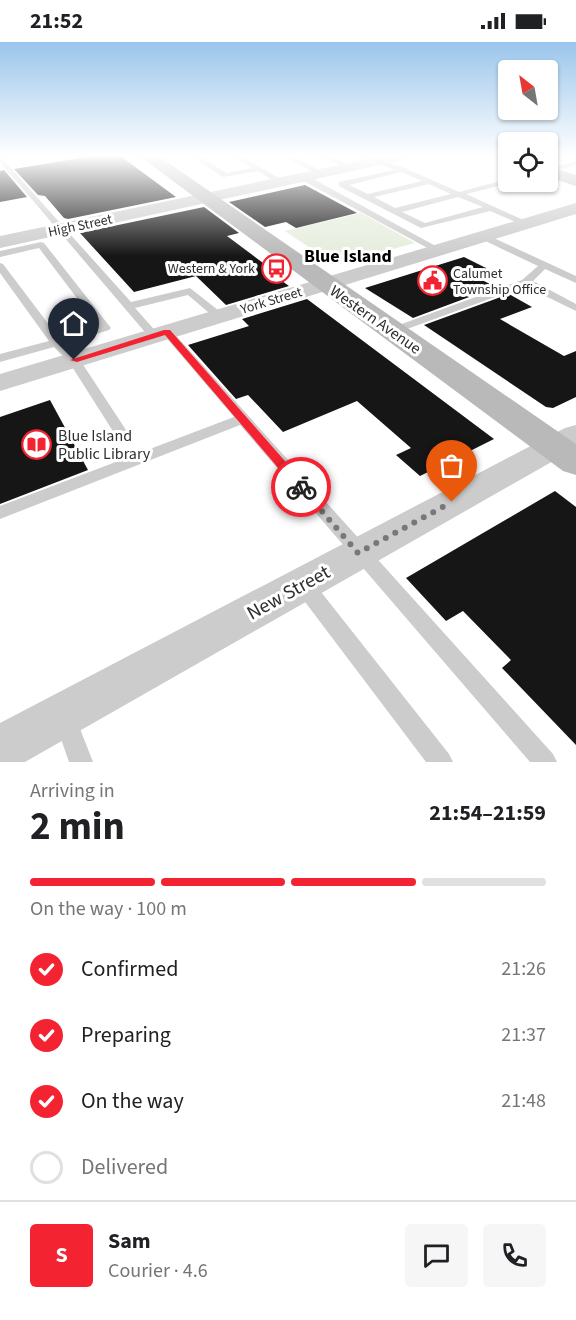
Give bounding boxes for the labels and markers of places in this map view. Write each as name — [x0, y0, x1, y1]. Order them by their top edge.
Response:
bus stop icon: Western & York — [260, 252, 292, 284]
place label: Western & York — [168, 259, 255, 279]
place label: Calumet Township Office — [453, 264, 546, 300]
public building icon: Calumet Township Office — [416, 265, 448, 297]
pin — [48, 298, 99, 360]
place label: Blue Island Public Library — [58, 425, 151, 465]
library icon: Blue Island Public Library — [21, 428, 53, 460]
pin — [426, 440, 477, 502]

